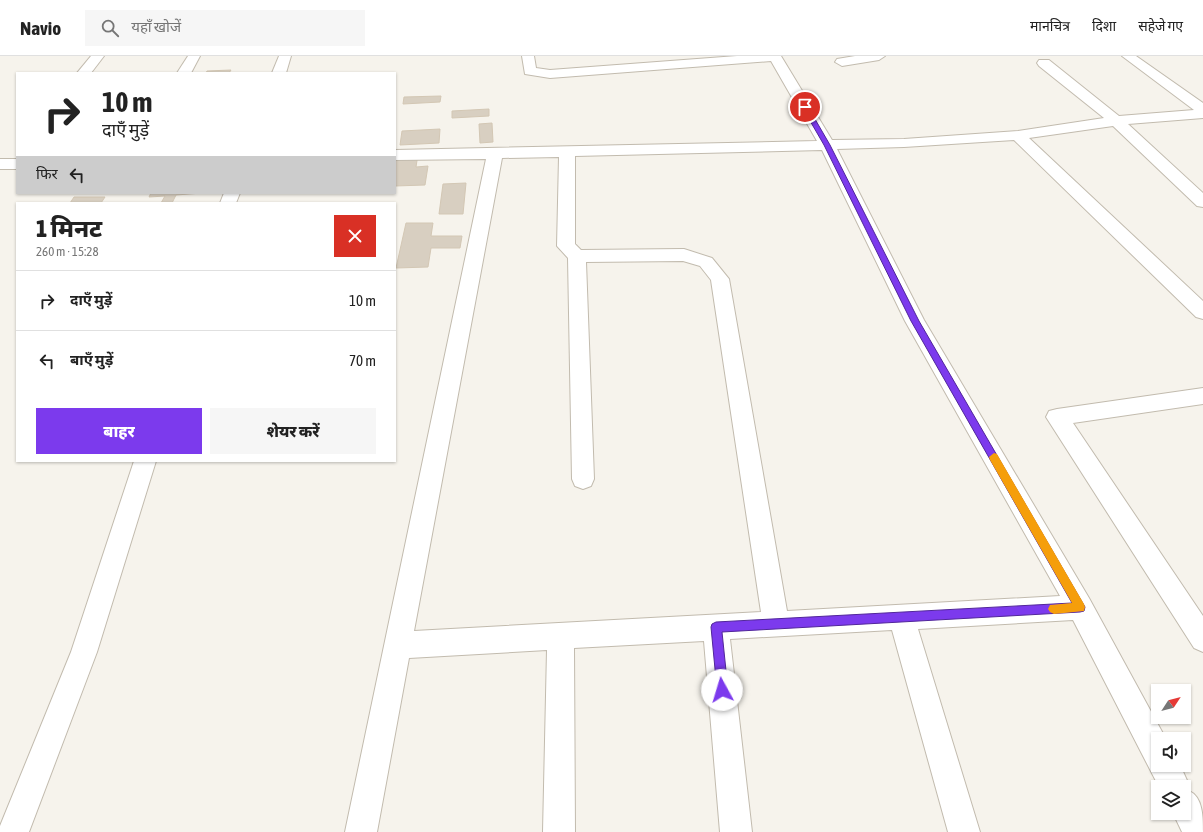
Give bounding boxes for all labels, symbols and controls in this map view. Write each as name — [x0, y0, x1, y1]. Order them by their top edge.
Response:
search box — [85, 10, 365, 46]
text: Navio — [20, 17, 61, 39]
icon: search — [99, 17, 121, 39]
text: यहाँ खोजें — [131, 18, 181, 35]
text: मानचित्र — [1030, 18, 1070, 34]
text: दिशा — [1092, 18, 1116, 34]
text: सहेजे गए — [1138, 18, 1183, 34]
text: 10 m — [102, 86, 152, 118]
icon: right — [36, 88, 88, 140]
pin — [788, 90, 822, 124]
icon: arrive — [794, 96, 816, 118]
text: दाएँ मुड़ें — [102, 119, 149, 140]
icon: left — [66, 164, 88, 186]
text: फिर — [36, 165, 58, 182]
text: 1 मिनट — [36, 215, 102, 242]
button: close — [334, 215, 376, 257]
text: 260 m · 15:28 — [36, 244, 99, 259]
icon: right — [36, 290, 58, 312]
text: दाएँ मुड़ें — [70, 291, 112, 308]
text: 10 m — [349, 292, 376, 309]
icon: left — [36, 350, 58, 372]
text: बाएँ मुड़ें — [70, 351, 113, 368]
text: 70 m — [349, 352, 376, 369]
button: बाहर — [36, 408, 202, 454]
button: शेयर करें — [210, 408, 376, 454]
position arrow — [701, 669, 743, 711]
north arrow — [1151, 684, 1191, 724]
map controls — [1151, 684, 1191, 820]
button: sound — [1151, 732, 1191, 772]
button: layers — [1151, 780, 1191, 820]

